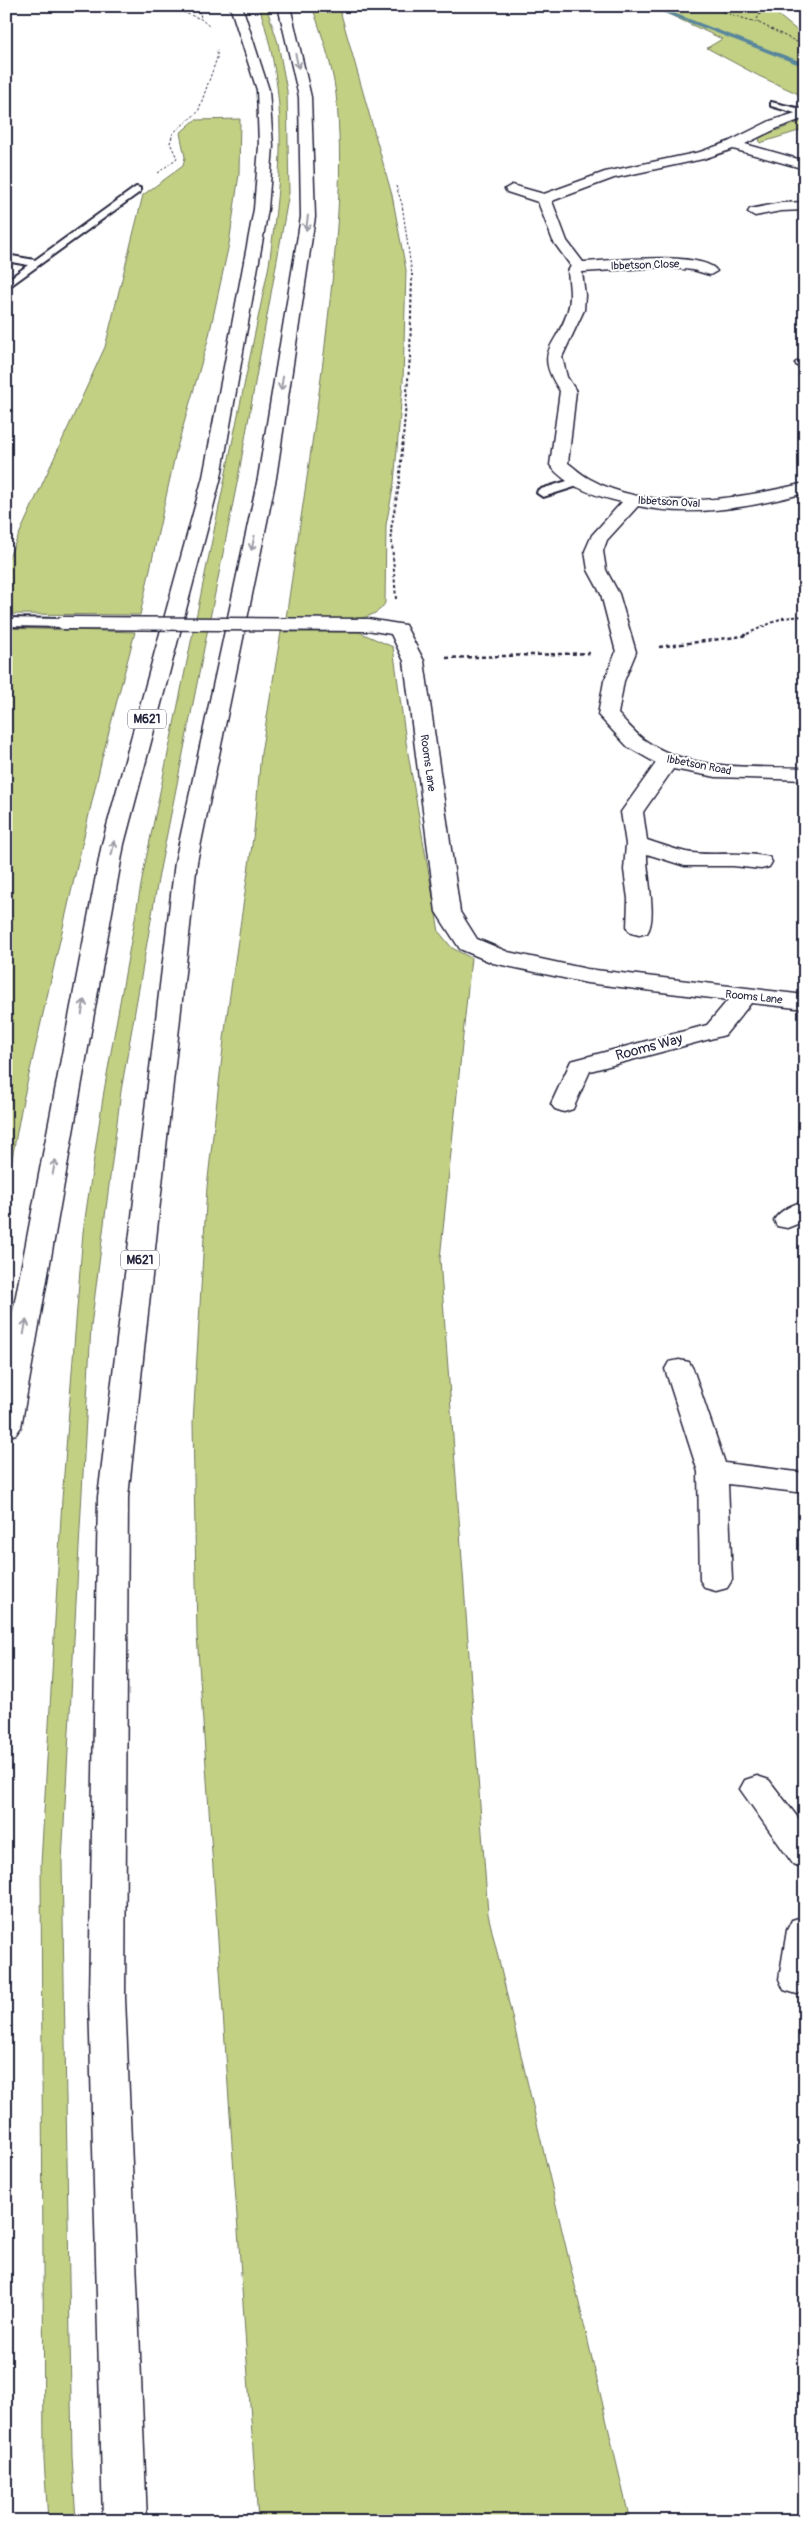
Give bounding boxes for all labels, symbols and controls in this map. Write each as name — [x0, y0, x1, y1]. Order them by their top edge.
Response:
one-way arrow — [293, 53, 302, 69]
one-way arrow — [301, 214, 311, 230]
street label: Ibbetson Close — [610, 257, 680, 273]
one-way arrow — [276, 375, 286, 391]
street label: Ibbetson Oval — [637, 494, 701, 510]
one-way arrow — [248, 535, 257, 551]
road number: M621 — [128, 710, 166, 729]
street label: Rooms Lane — [418, 734, 439, 793]
street label: Ibbetson Road — [665, 752, 733, 778]
one-way arrow — [108, 840, 118, 856]
street label: Rooms Lane — [725, 988, 784, 1007]
one-way arrow — [79, 1000, 89, 1016]
street label: Rooms Way — [614, 1030, 684, 1064]
one-way arrow — [49, 1160, 59, 1176]
road number: M621 — [121, 1250, 159, 1270]
one-way arrow — [20, 1319, 30, 1335]

